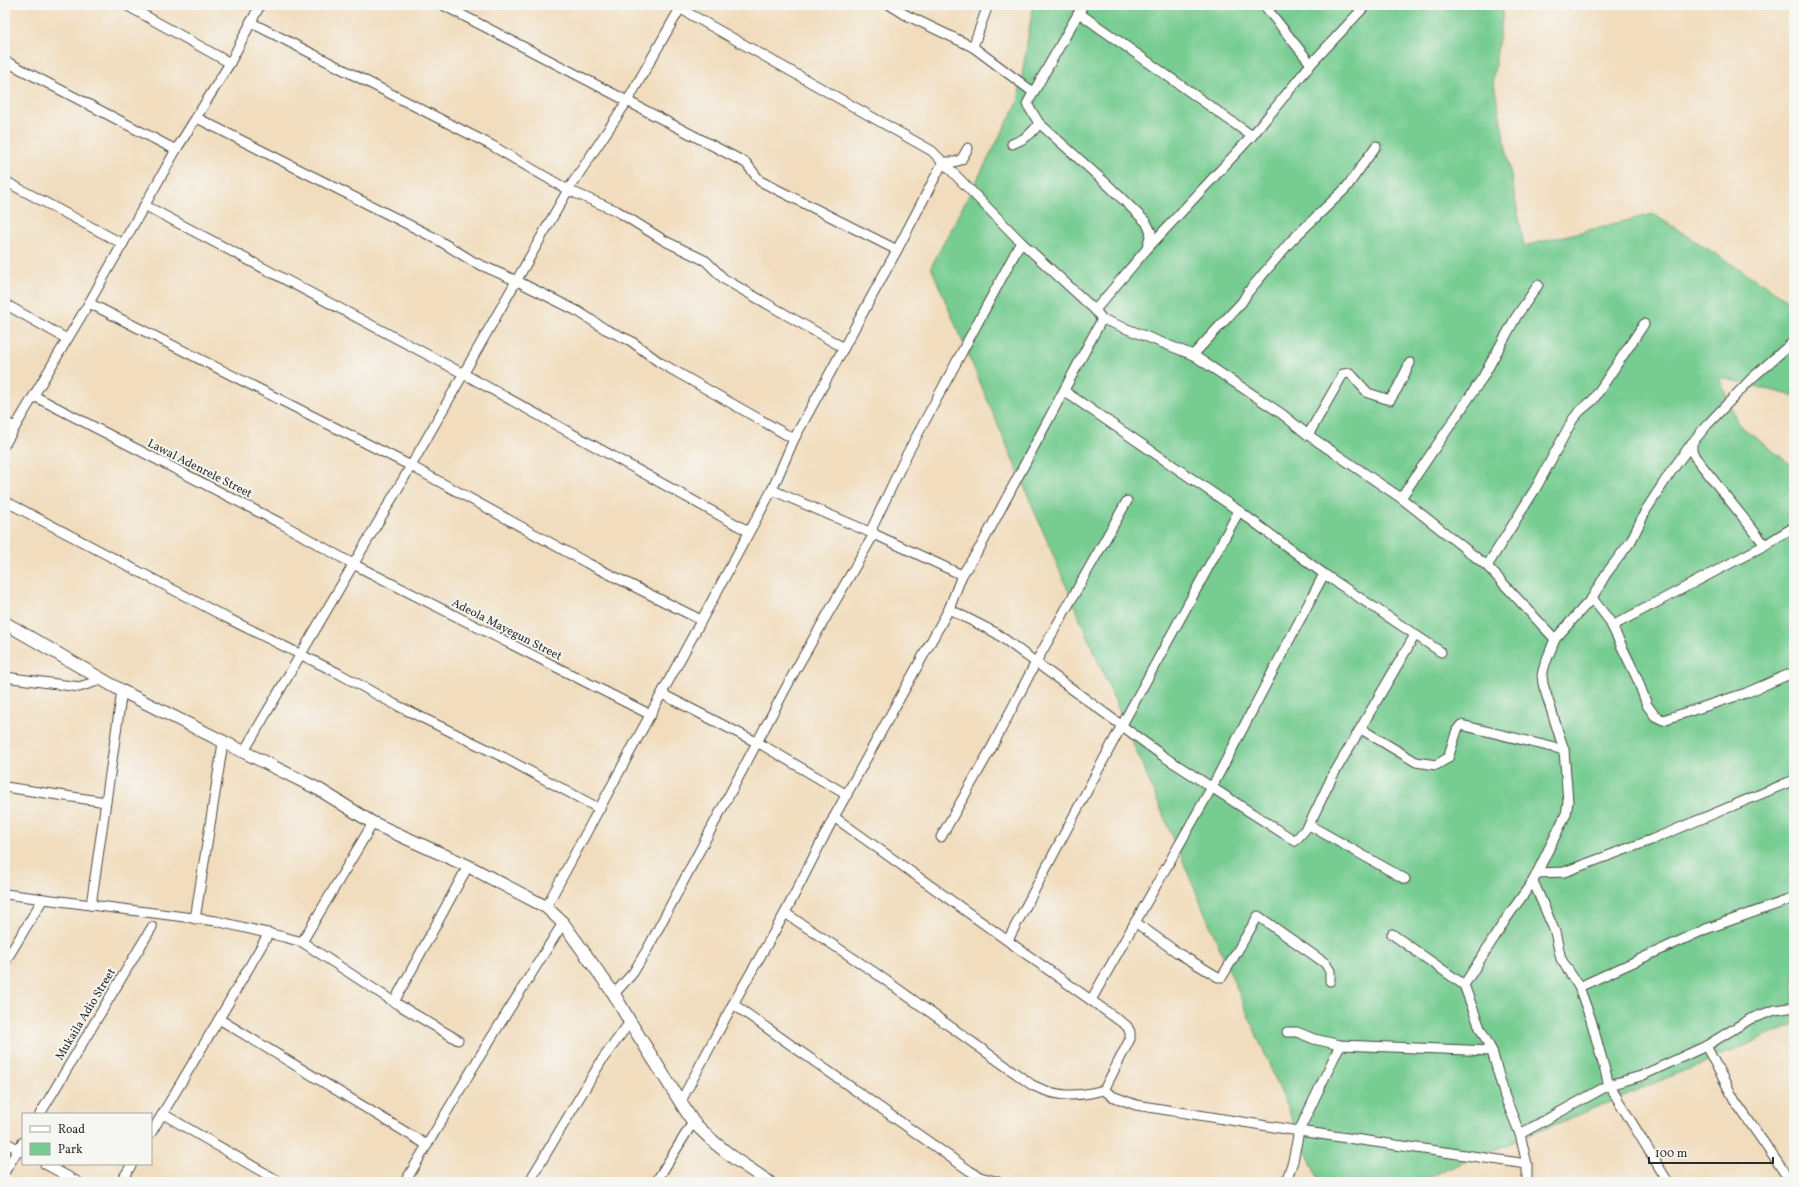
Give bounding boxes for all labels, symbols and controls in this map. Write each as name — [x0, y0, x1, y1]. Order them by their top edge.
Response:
street label: Lawal Adenrele Street — [145, 436, 255, 502]
street label: Adeola Mayegun Street — [449, 595, 564, 665]
street label: Mukaila Adio Street — [52, 966, 120, 1063]
legend — [22, 1113, 152, 1165]
text: Road — [58, 1122, 85, 1138]
scale bar — [1649, 1139, 1773, 1165]
text: Park — [58, 1142, 83, 1158]
text: 100 m — [1655, 1146, 1688, 1162]

